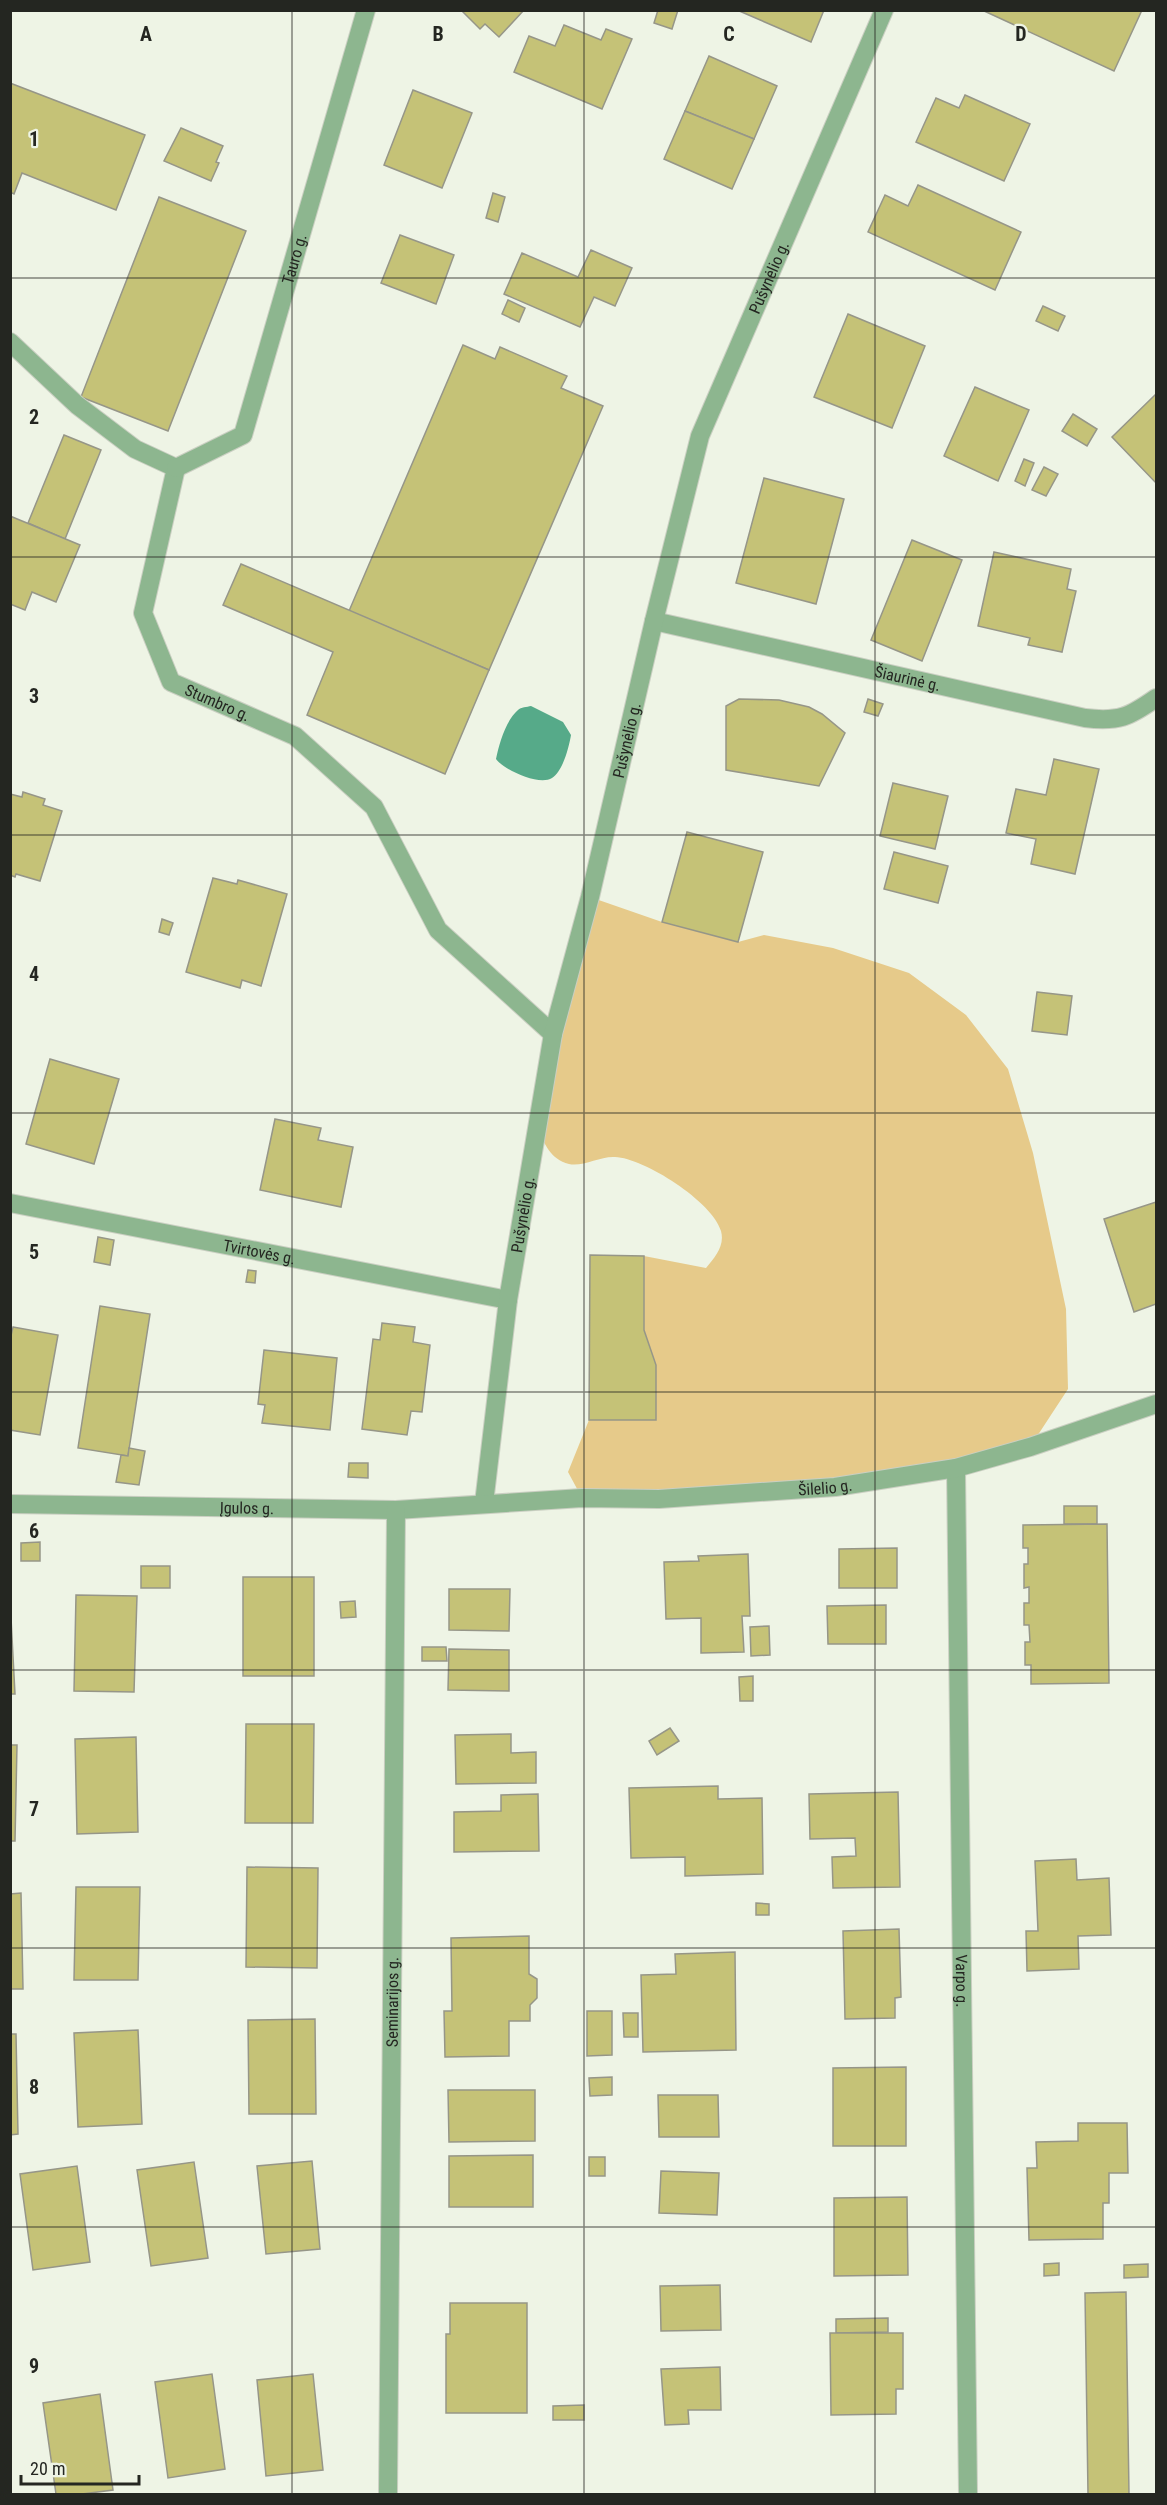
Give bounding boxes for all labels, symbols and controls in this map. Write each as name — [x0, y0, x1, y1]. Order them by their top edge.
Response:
text: A — [140, 22, 152, 46]
text: B — [432, 22, 444, 46]
text: C — [723, 22, 735, 46]
text: D — [1015, 22, 1027, 46]
text: 1 — [29, 127, 39, 151]
street label: Tauro g. — [278, 232, 310, 286]
street label: Pušynėlio g. — [745, 238, 793, 316]
text: 2 — [29, 405, 39, 429]
street label: Šiaurinė g. — [873, 661, 942, 695]
street label: Stumbro g. — [182, 680, 253, 725]
text: 3 — [29, 684, 39, 708]
street label: Pušynėlio g. — [608, 701, 644, 780]
text: 4 — [29, 962, 39, 986]
street label: Pušynėlio g. — [507, 1175, 538, 1254]
street label: Tvirtovės g. — [221, 1235, 297, 1268]
text: 5 — [29, 1240, 39, 1264]
street label: Šilelio g. — [797, 1475, 854, 1499]
street label: Įgulos g. — [220, 1498, 274, 1518]
text: 6 — [29, 1519, 39, 1543]
text: 7 — [29, 1797, 39, 1821]
street label: Varpo g. — [952, 1954, 972, 2008]
street label: Seminarijos g. — [382, 1957, 402, 2047]
text: 8 — [29, 2075, 39, 2099]
text: 9 — [29, 2354, 39, 2378]
scale bar — [21, 2448, 140, 2486]
text: 20 m — [30, 2458, 65, 2479]

